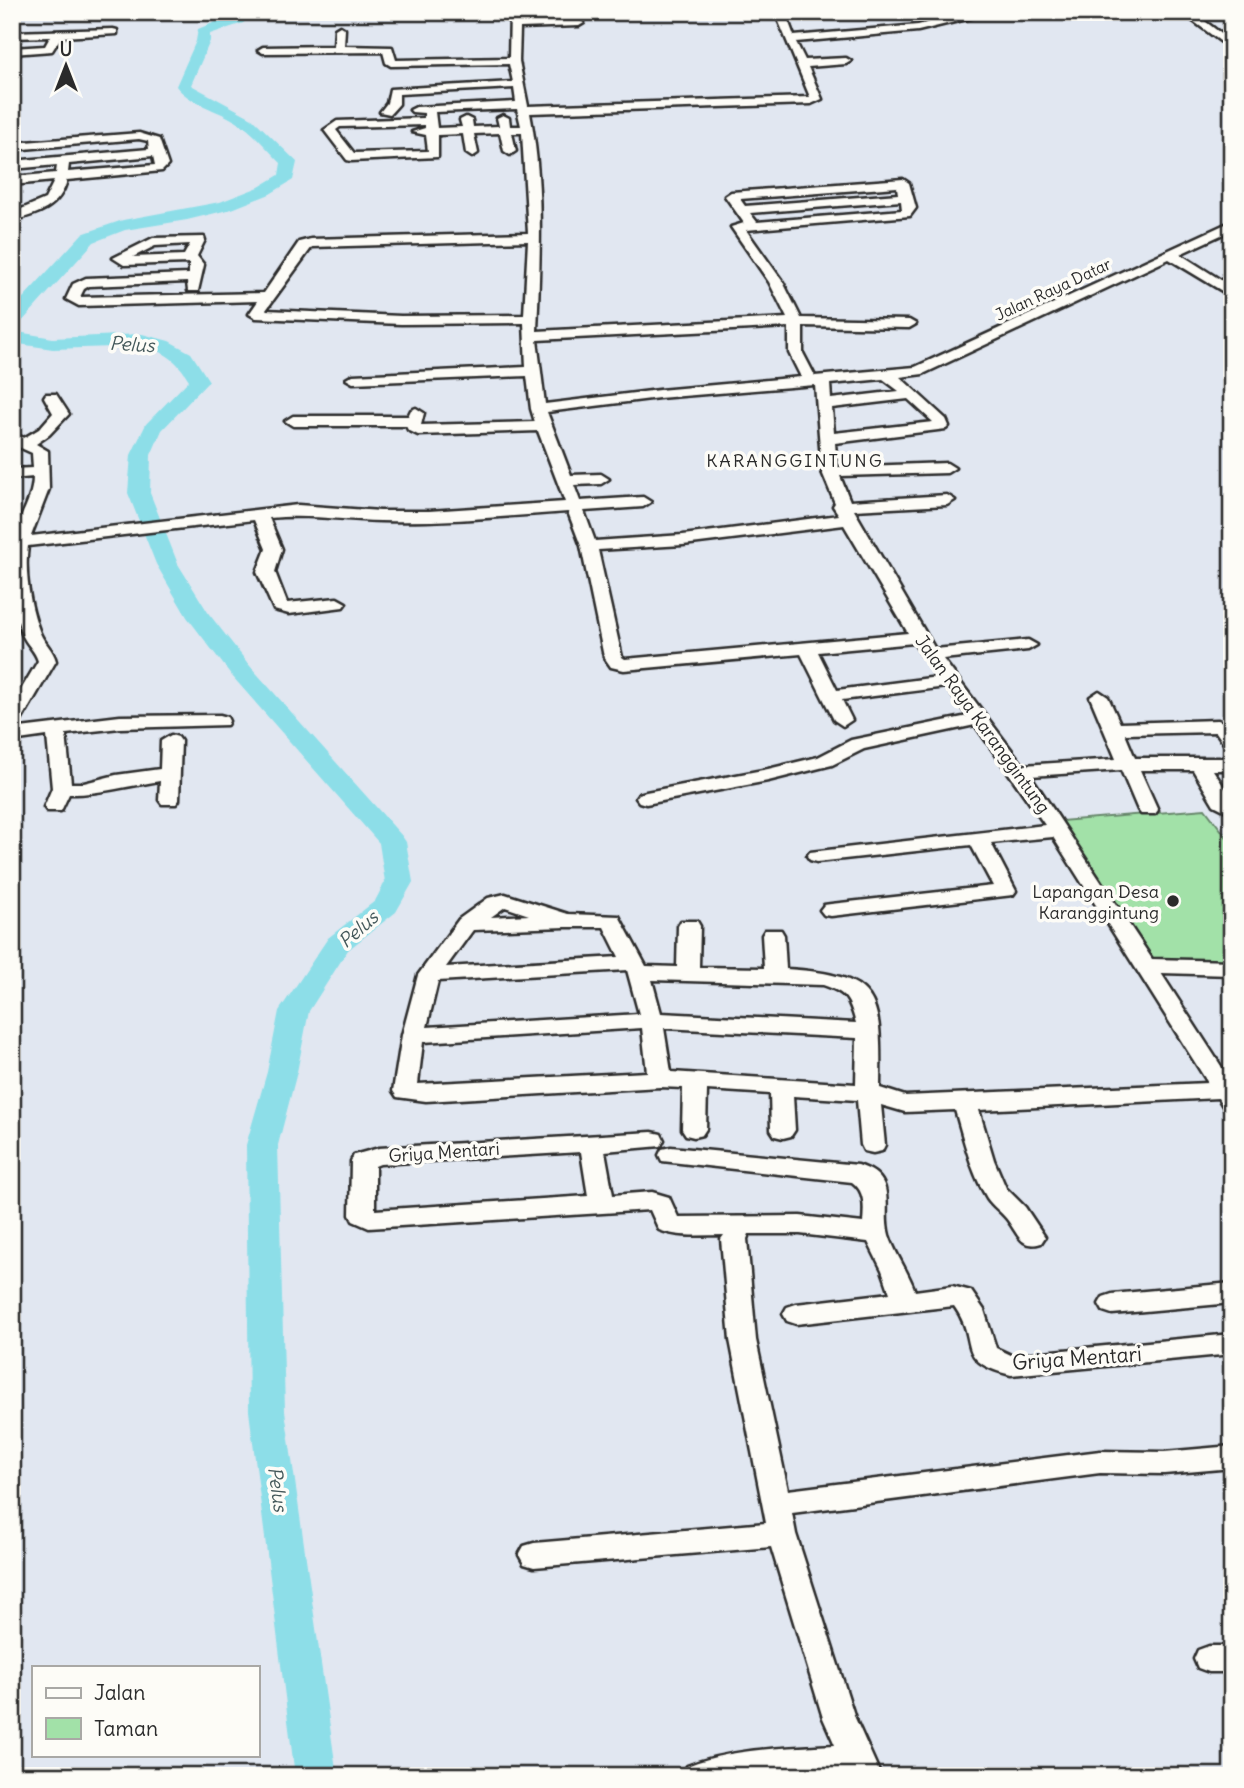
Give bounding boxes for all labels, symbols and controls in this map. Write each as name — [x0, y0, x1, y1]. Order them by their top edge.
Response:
north arrow — [32, 32, 102, 102]
text: U — [60, 37, 72, 61]
street label: Jalan Raya Datar — [992, 253, 1115, 325]
water label: Pelus — [109, 331, 156, 357]
district label: KARANGGINTUNG — [706, 449, 884, 472]
street label: Jalan Raya Karanggintung — [910, 630, 1056, 818]
place label: Lapangan Desa Karanggintung — [1032, 880, 1159, 924]
marker: Lapangan Desa Karanggintung — [1165, 893, 1181, 909]
water label: Pelus — [333, 904, 384, 953]
street label: Griya Mentari — [388, 1137, 500, 1167]
street label: Griya Mentari — [1011, 1340, 1143, 1376]
water label: Pelus — [263, 1465, 293, 1514]
legend — [32, 1666, 259, 1756]
text: Jalan — [94, 1679, 145, 1706]
text: Taman — [94, 1715, 158, 1742]

